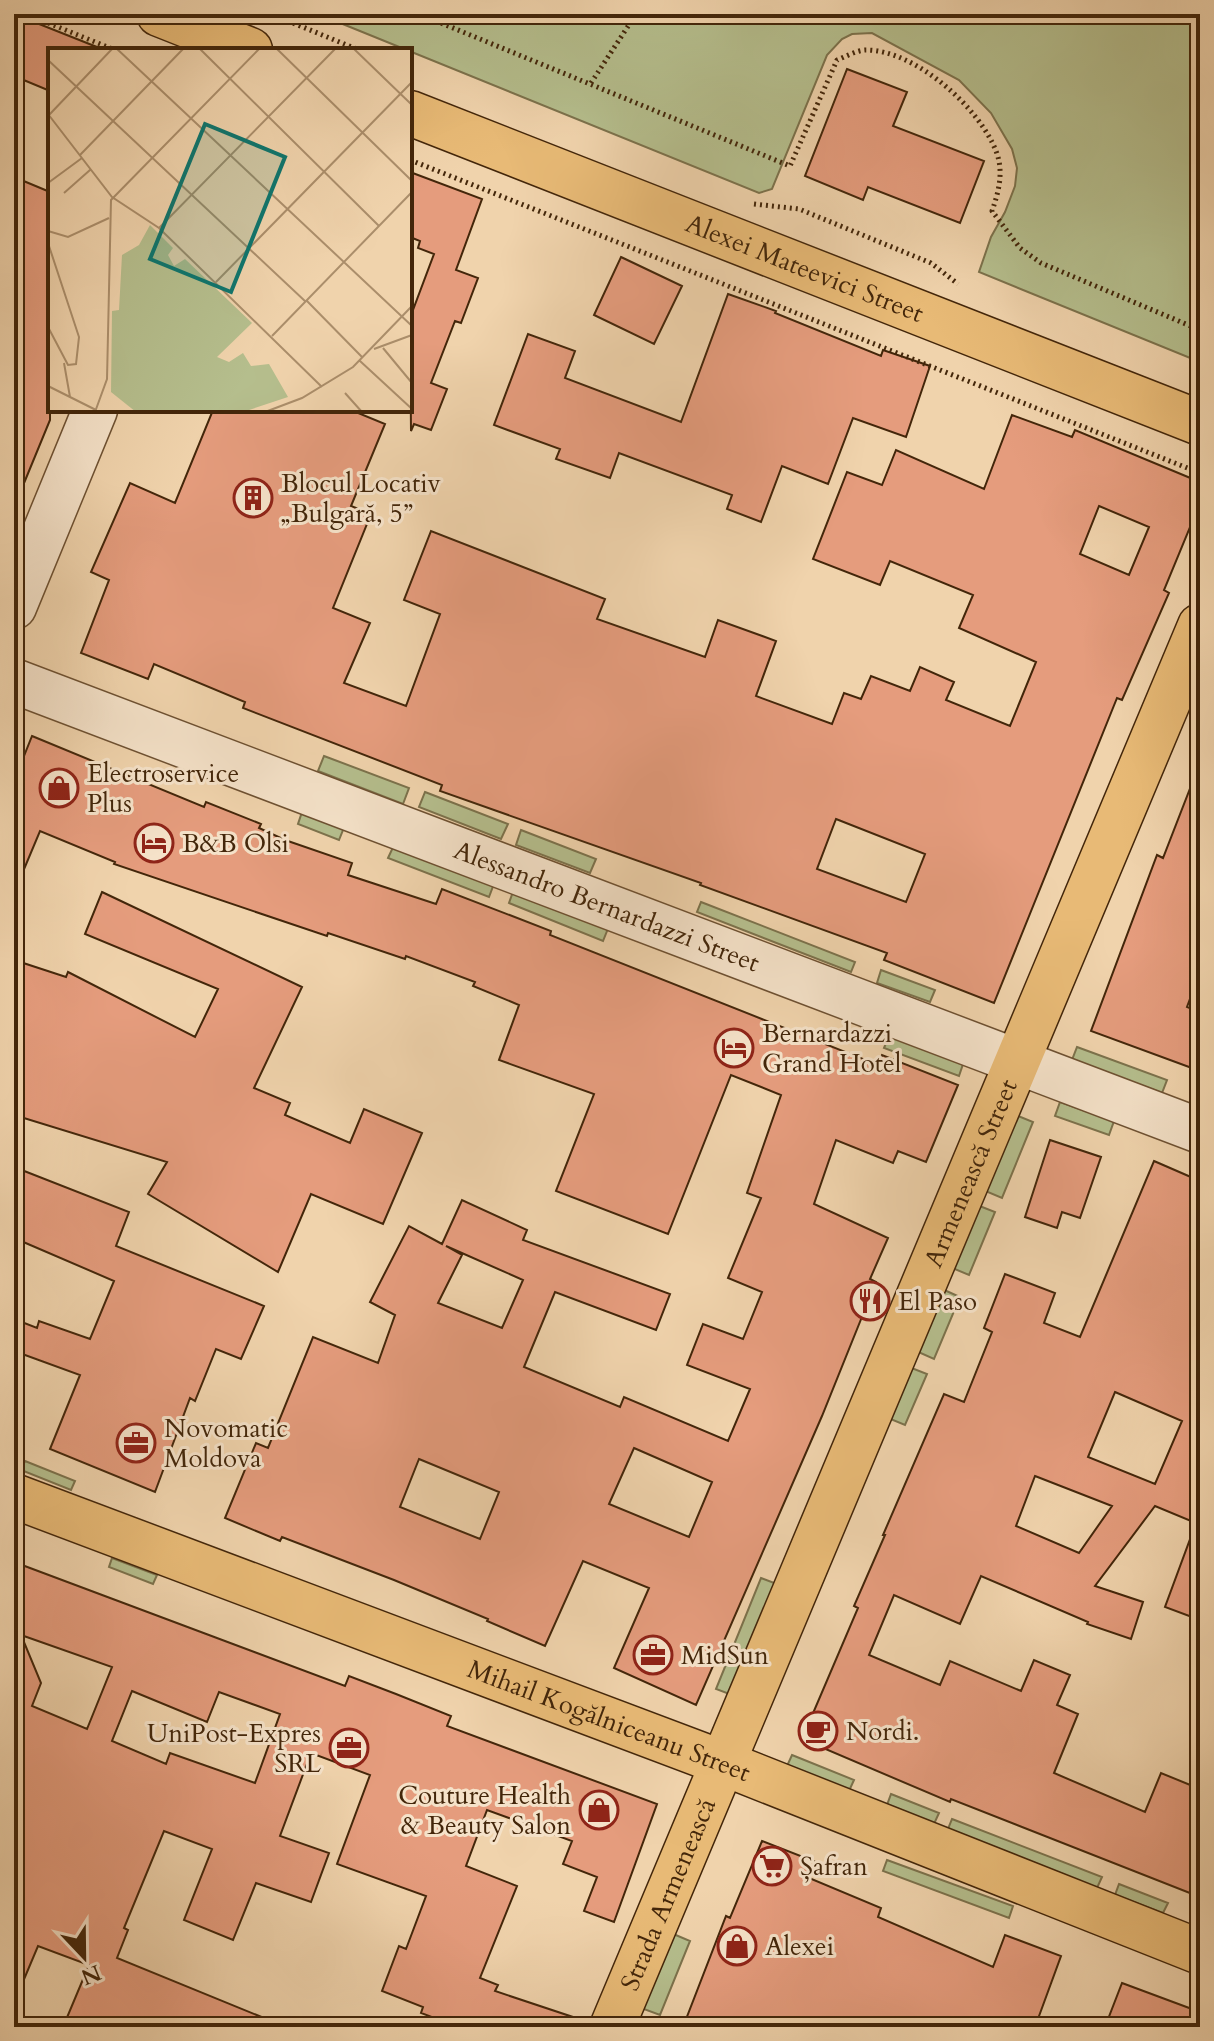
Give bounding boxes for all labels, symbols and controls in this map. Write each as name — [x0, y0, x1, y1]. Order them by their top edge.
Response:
inset map — [48, 48, 412, 412]
street label: Alexei Mateevici Street — [681, 205, 929, 330]
place label: Blocul Locativ „Bulgară, 5” — [281, 466, 441, 531]
building icon: Blocul Locativ „Bulgară, 5” — [232, 477, 274, 519]
place label: Electroservice Plus — [87, 756, 239, 821]
shop icon: Electroservice Plus — [38, 767, 80, 809]
hotel icon: B&B Olsi — [133, 822, 175, 864]
place label: B&B Olsi — [182, 826, 289, 861]
street label: Alessandro Bernardazzi Street — [449, 832, 765, 980]
place label: Bernardazzi Grand Hotel — [762, 1016, 902, 1081]
hotel icon: Bernardazzi Grand Hotel — [713, 1027, 755, 1069]
street label: Armenească Street — [915, 1074, 1025, 1273]
restaurant icon: El Paso — [849, 1280, 891, 1322]
place label: El Paso — [898, 1284, 977, 1319]
place label: Novomatic Moldova — [164, 1411, 288, 1476]
office icon: Novomatic Moldova — [115, 1422, 157, 1464]
office icon: MidSun — [632, 1634, 674, 1676]
place label: MidSun — [681, 1638, 769, 1673]
street label: Mihail Kogălniceanu Street — [463, 1651, 756, 1790]
cafe icon: Nordi. — [797, 1710, 839, 1752]
place label: Nordi. — [846, 1714, 919, 1749]
place label: UniPost-Expres SRL — [147, 1716, 321, 1781]
office icon: UniPost-Expres SRL — [328, 1727, 370, 1769]
place label: Couture Health & Beauty Salon — [398, 1778, 571, 1843]
shop icon: Couture Health & Beauty Salon — [578, 1789, 620, 1831]
street label: Strada Armenească — [612, 1793, 724, 1996]
supermarket icon: Șafran — [751, 1845, 793, 1887]
place label: Șafran — [800, 1849, 868, 1884]
north arrow — [44, 1917, 124, 1997]
shop icon: Alexei — [716, 1925, 758, 1967]
place label: Alexei — [765, 1929, 834, 1964]
text: N — [77, 1957, 106, 1992]

